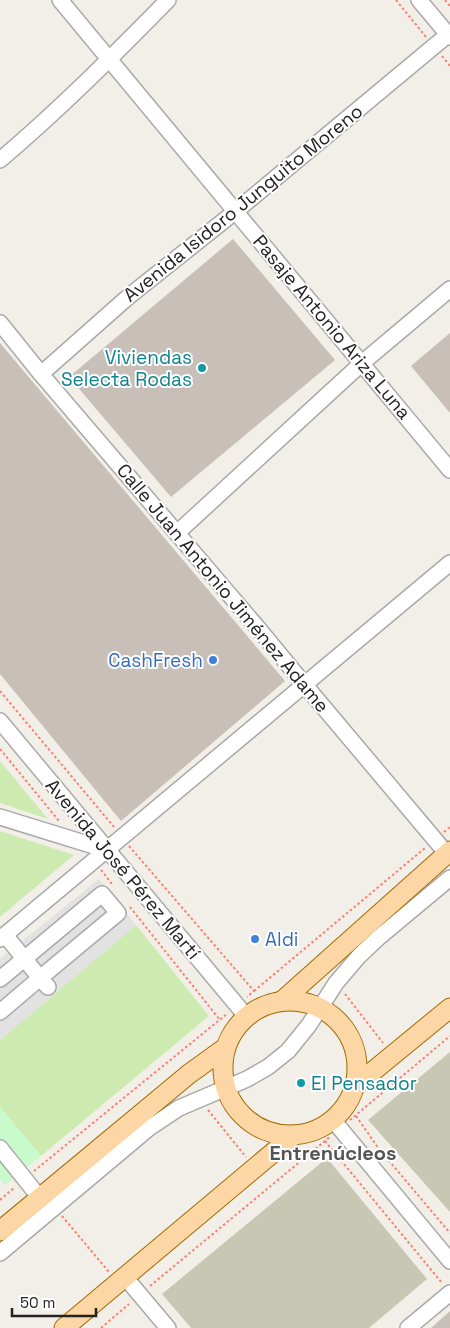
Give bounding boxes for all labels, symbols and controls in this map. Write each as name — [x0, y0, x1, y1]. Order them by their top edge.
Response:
street label: Avenida Isidoro Junguito Moreno — [118, 99, 368, 307]
street label: Pasaje Antonio Ariza Luna — [247, 229, 417, 425]
place label: Viviendas Selecta Rodas — [61, 345, 192, 392]
marker: Viviendas Selecta Rodas — [196, 362, 208, 374]
street label: Calle Juan Antonio Jiménez Adame — [111, 458, 335, 718]
place label: CashFresh — [108, 648, 203, 673]
marker: CashFresh — [207, 654, 219, 666]
street label: Avenida José Pérez Martí — [40, 773, 206, 965]
place label: Aldi — [265, 927, 299, 952]
marker: Aldi — [249, 933, 261, 945]
place label: El Pensador — [311, 1071, 417, 1096]
marker: El Pensador — [295, 1077, 307, 1089]
district label: Entrenúcleos — [269, 1140, 397, 1166]
scale bar — [12, 1286, 96, 1318]
text: 50 m — [20, 1293, 55, 1312]

